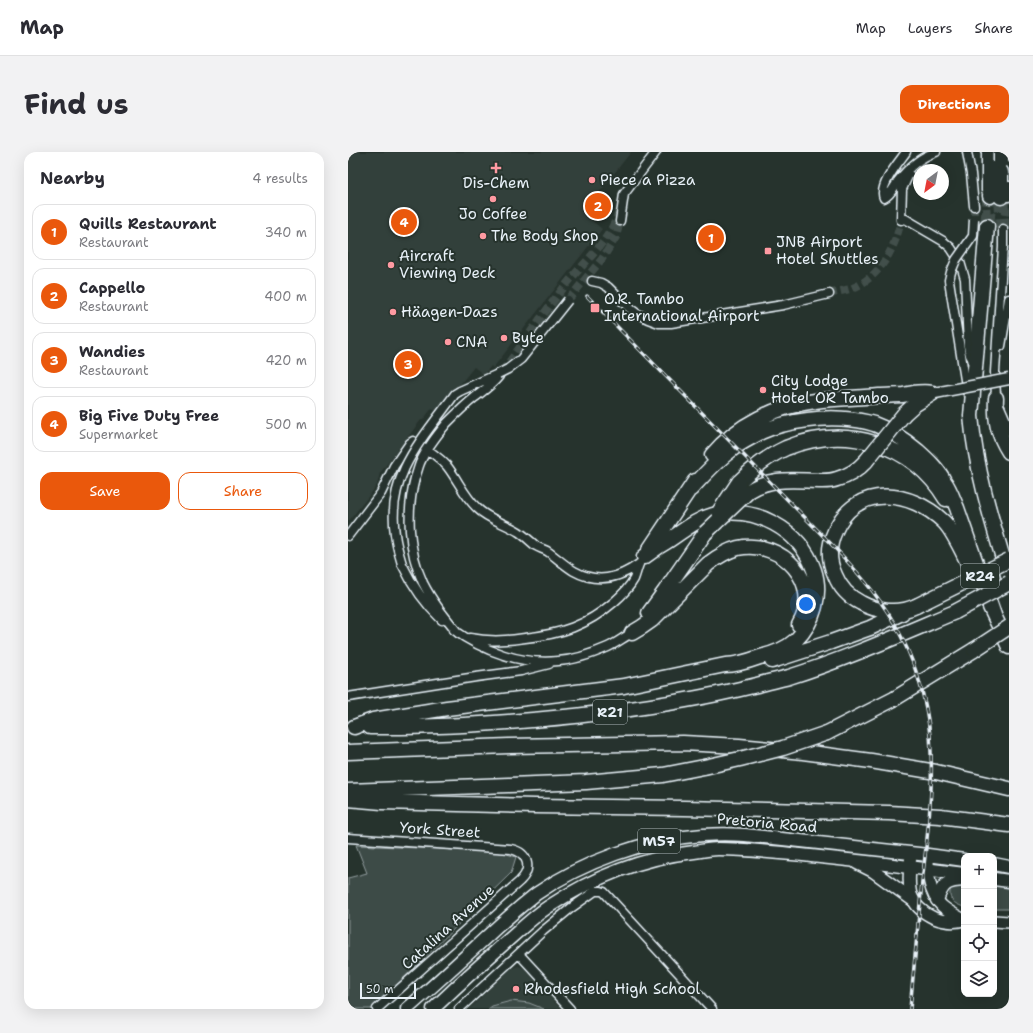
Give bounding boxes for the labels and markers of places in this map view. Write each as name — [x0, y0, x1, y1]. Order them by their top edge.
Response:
marker: Dis-Chem — [491, 163, 501, 173]
place label: Piece a Pizza — [600, 170, 696, 190]
place label: Dis-Chem — [463, 173, 529, 193]
marker: Piece a Pizza — [587, 175, 597, 185]
pin: 2 — [585, 191, 611, 221]
marker: Jo Coffee — [488, 194, 498, 204]
place label: Jo Coffee — [459, 204, 527, 224]
pin: 4 — [391, 207, 417, 237]
pin: 1 — [698, 223, 724, 253]
place label: The Body Shop — [491, 226, 598, 246]
marker: The Body Shop — [478, 231, 488, 241]
place label: JNB Airport Hotel Shuttles — [776, 232, 879, 269]
place label: Aircraft Viewing Deck — [399, 246, 496, 283]
marker: JNB Airport Hotel Shuttles — [763, 246, 773, 256]
marker: Aircraft Viewing Deck — [386, 260, 396, 270]
place label: O.R. Tambo International Airport — [604, 289, 760, 326]
place label: Häagen-Dazs — [401, 302, 498, 322]
marker: O.R. Tambo International Airport — [589, 302, 601, 314]
marker: Häagen-Dazs — [388, 307, 398, 317]
place label: Byte — [512, 328, 544, 348]
place label: CNA — [456, 332, 487, 352]
marker: Byte — [499, 333, 509, 343]
marker: CNA — [443, 337, 453, 347]
pin: 3 — [395, 349, 421, 379]
place label: City Lodge Hotel OR Tambo — [771, 371, 889, 408]
marker: City Lodge Hotel OR Tambo — [758, 385, 768, 395]
place label: Rhodesfield High School — [524, 979, 701, 999]
marker: Rhodesfield High School — [511, 984, 521, 994]

